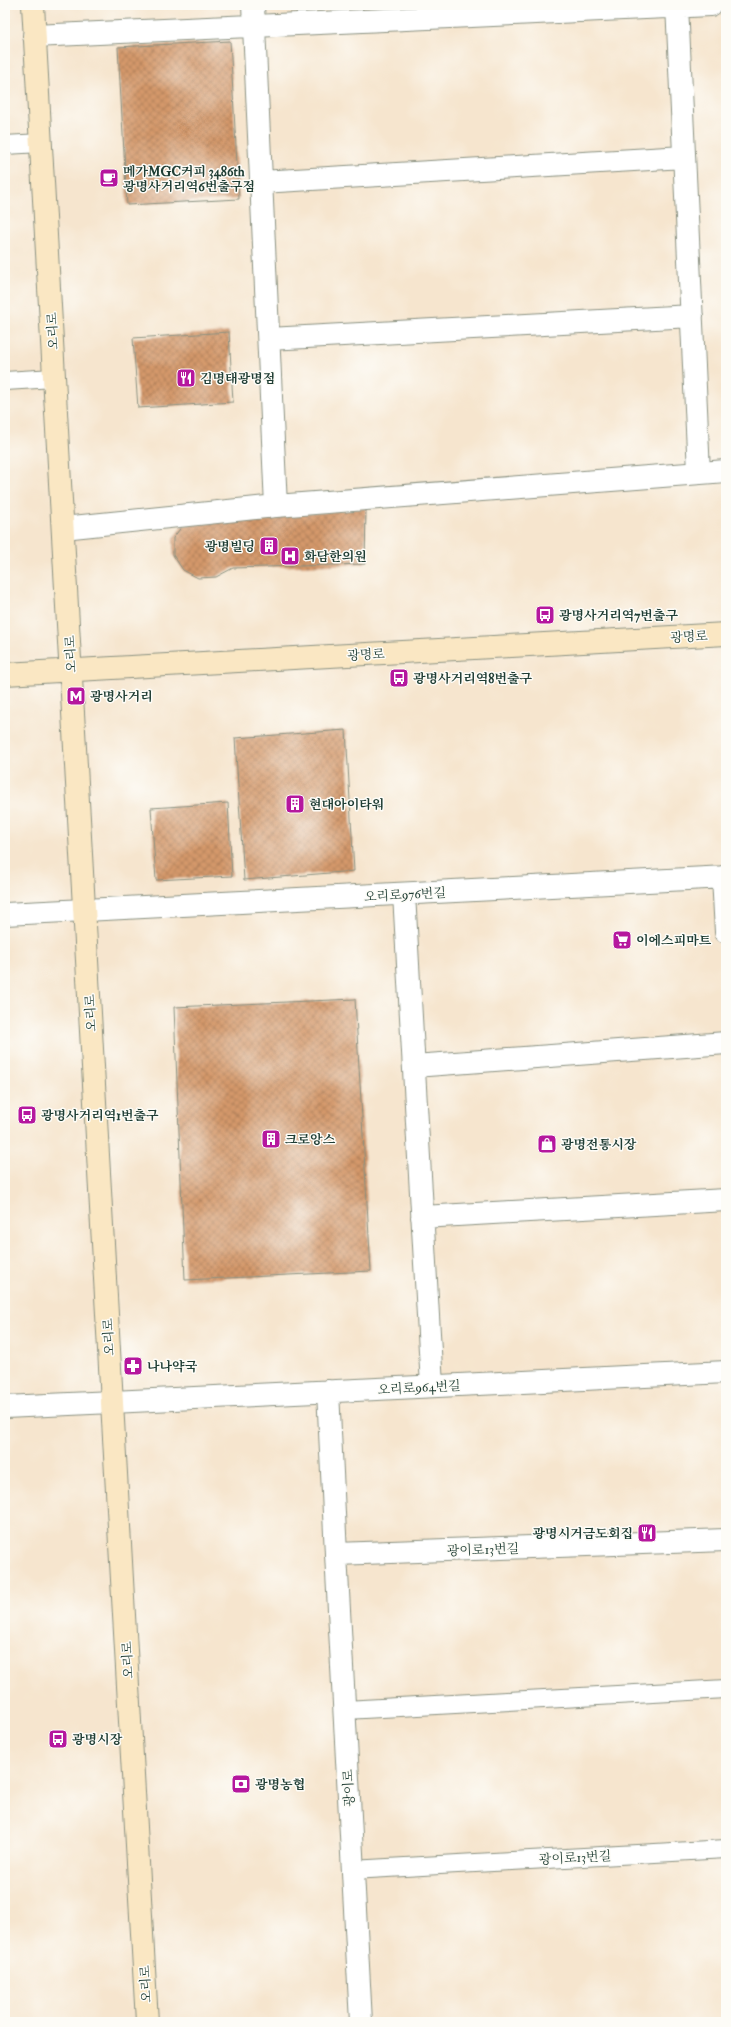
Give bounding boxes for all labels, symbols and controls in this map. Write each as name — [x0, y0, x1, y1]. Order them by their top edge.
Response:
place label: 메가MGC커피 3486th 광명사거리역6번출구점 — [123, 164, 255, 195]
cafe icon: 메가MGC커피 3486th 광명사거리역6번출구점 — [98, 167, 120, 189]
street label: 오리로 — [44, 311, 62, 350]
restaurant icon: 김명태광명점 — [175, 367, 197, 389]
place label: 김명태광명점 — [200, 371, 275, 387]
building icon: 광명빌딩 — [258, 535, 280, 557]
place label: 광명빌딩 — [205, 539, 255, 555]
hospital icon: 화담한의원 — [279, 545, 301, 567]
place label: 화담한의원 — [304, 549, 367, 565]
bus stop icon: 광명사거리역7번출구 — [534, 604, 556, 626]
place label: 광명사거리역7번출구 — [559, 608, 678, 624]
street label: 광명로 — [670, 628, 709, 646]
street label: 오리로 — [62, 634, 80, 673]
street label: 광명로 — [347, 646, 386, 664]
bus stop icon: 광명사거리역8번출구 — [388, 667, 410, 689]
place label: 광명사거리역8번출구 — [413, 671, 533, 687]
metro station icon: 광명사거리 — [65, 685, 87, 707]
place label: 광명사거리 — [90, 689, 153, 705]
building icon: 현대아이타워 — [284, 793, 306, 815]
place label: 현대아이타워 — [309, 797, 384, 813]
street label: 오리로976번길 — [364, 885, 446, 905]
supermarket icon: 이에스피마트 — [611, 929, 633, 951]
place label: 이에스피마트 — [636, 933, 712, 949]
street label: 오리로 — [82, 993, 100, 1032]
bus stop icon: 광명사거리역1번출구 — [16, 1104, 38, 1126]
place label: 광명사거리역1번출구 — [41, 1108, 159, 1124]
building icon: 크로앙스 — [260, 1128, 282, 1150]
place label: 크로앙스 — [285, 1132, 336, 1148]
shop icon: 광명전통시장 — [536, 1133, 558, 1155]
place label: 광명전통시장 — [561, 1137, 637, 1153]
street label: 오리로 — [100, 1317, 118, 1356]
pharmacy icon: 나나약국 — [122, 1355, 144, 1377]
place label: 나나약국 — [147, 1359, 198, 1375]
street label: 오리로964번길 — [377, 1378, 461, 1398]
restaurant icon: 광명시거금도회집 — [636, 1522, 658, 1544]
place label: 광명시거금도회집 — [533, 1526, 633, 1542]
street label: 광이로13번길 — [447, 1541, 520, 1559]
street label: 오리로 — [119, 1640, 137, 1679]
bus stop icon: 광명시장 — [47, 1728, 69, 1750]
place label: 광명시장 — [72, 1732, 123, 1748]
street label: 광이로 — [340, 1768, 358, 1807]
bank icon: 광명농협 — [230, 1773, 252, 1795]
place label: 광명농협 — [255, 1777, 305, 1793]
street label: 광이로13번길 — [538, 1848, 612, 1868]
street label: 오리로 — [137, 1964, 155, 2003]

